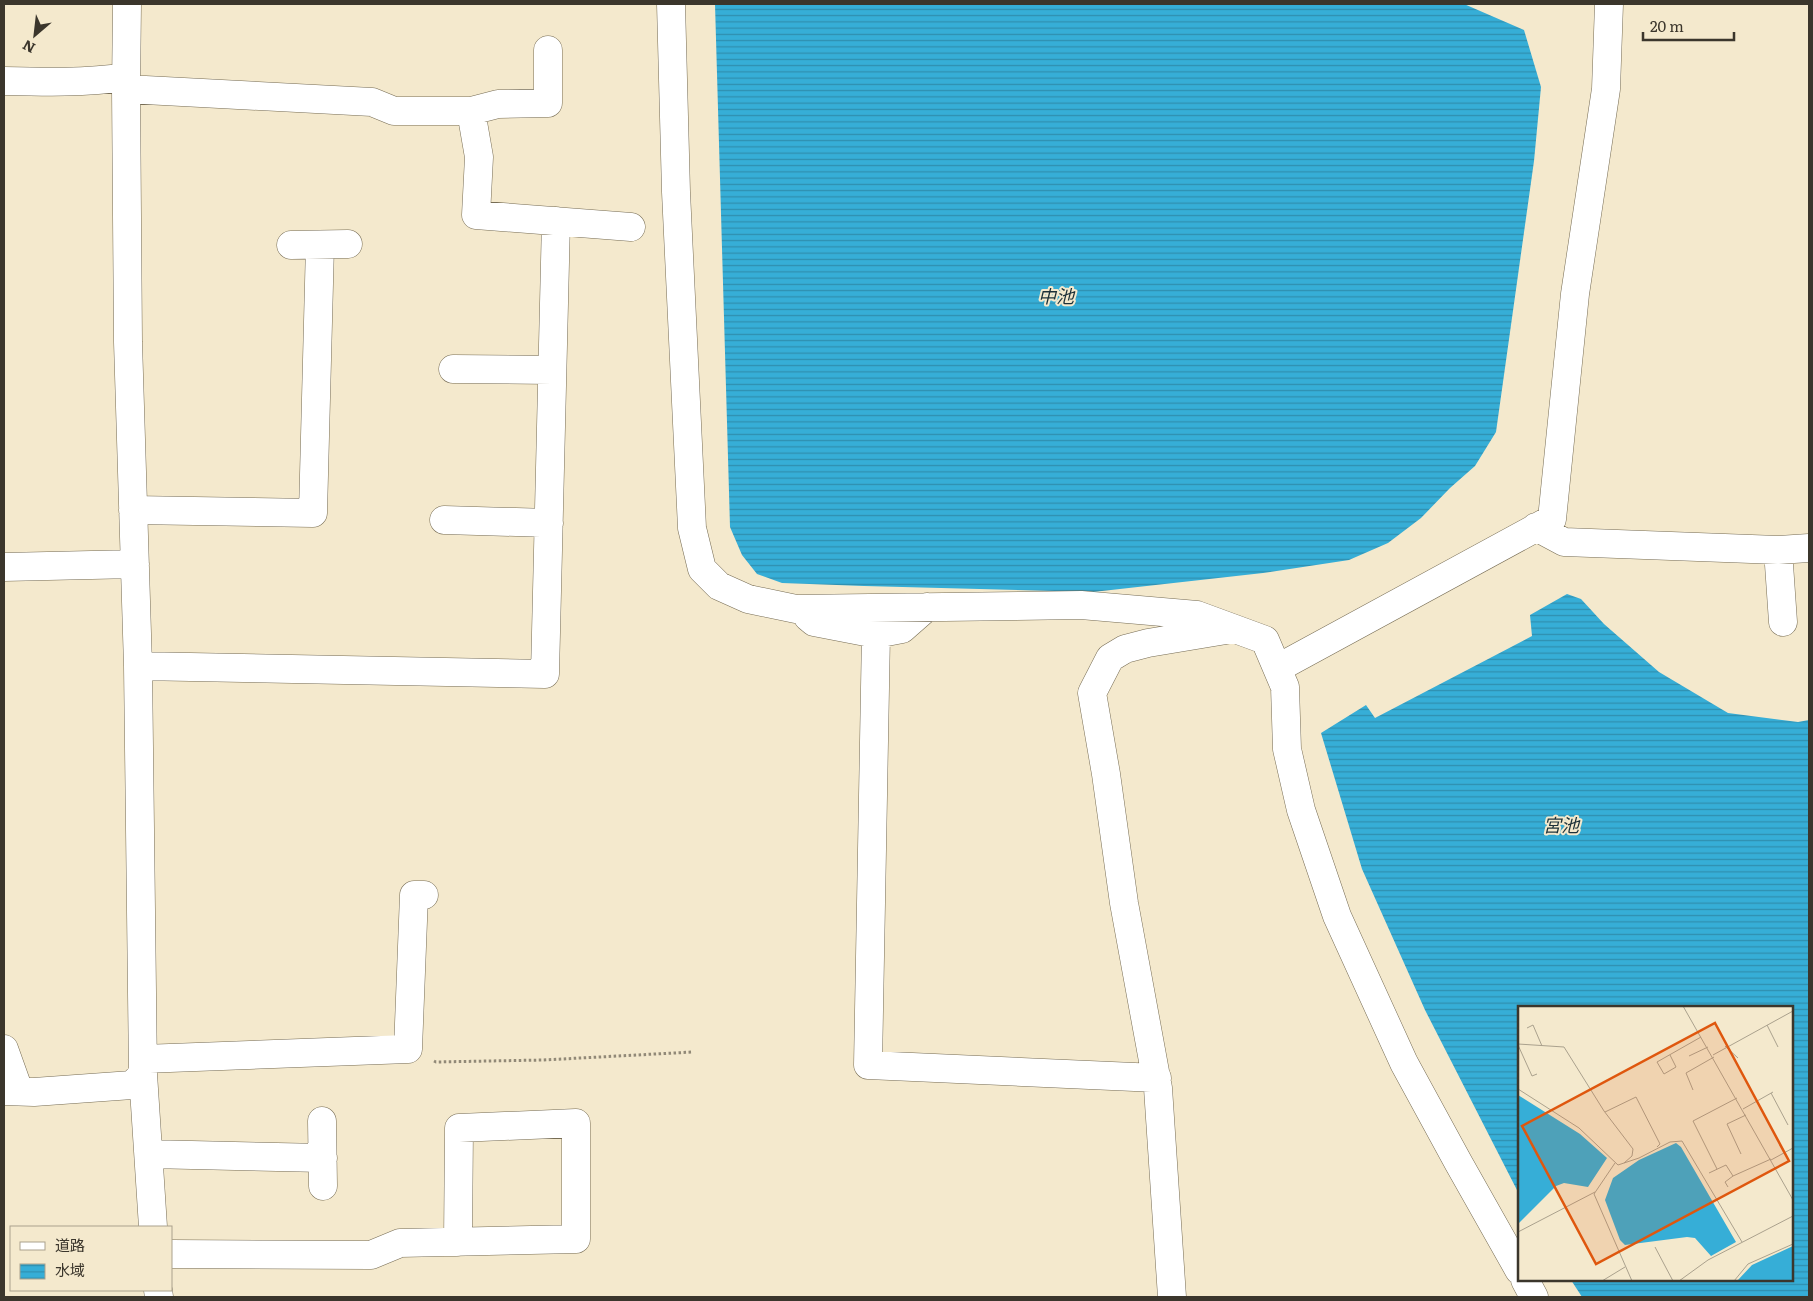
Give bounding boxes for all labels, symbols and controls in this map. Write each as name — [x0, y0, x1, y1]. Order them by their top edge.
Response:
north arrow — [10, 10, 60, 60]
scale bar — [1643, 10, 1734, 42]
text: 20 m — [1650, 14, 1684, 37]
text: N — [18, 36, 38, 59]
water label: 中池 — [1038, 282, 1076, 309]
water label: 宮池 — [1543, 811, 1581, 838]
inset map — [1518, 1006, 1793, 1281]
legend — [10, 1226, 172, 1291]
text: 道路 — [55, 1233, 85, 1256]
text: 水域 — [55, 1258, 85, 1281]

